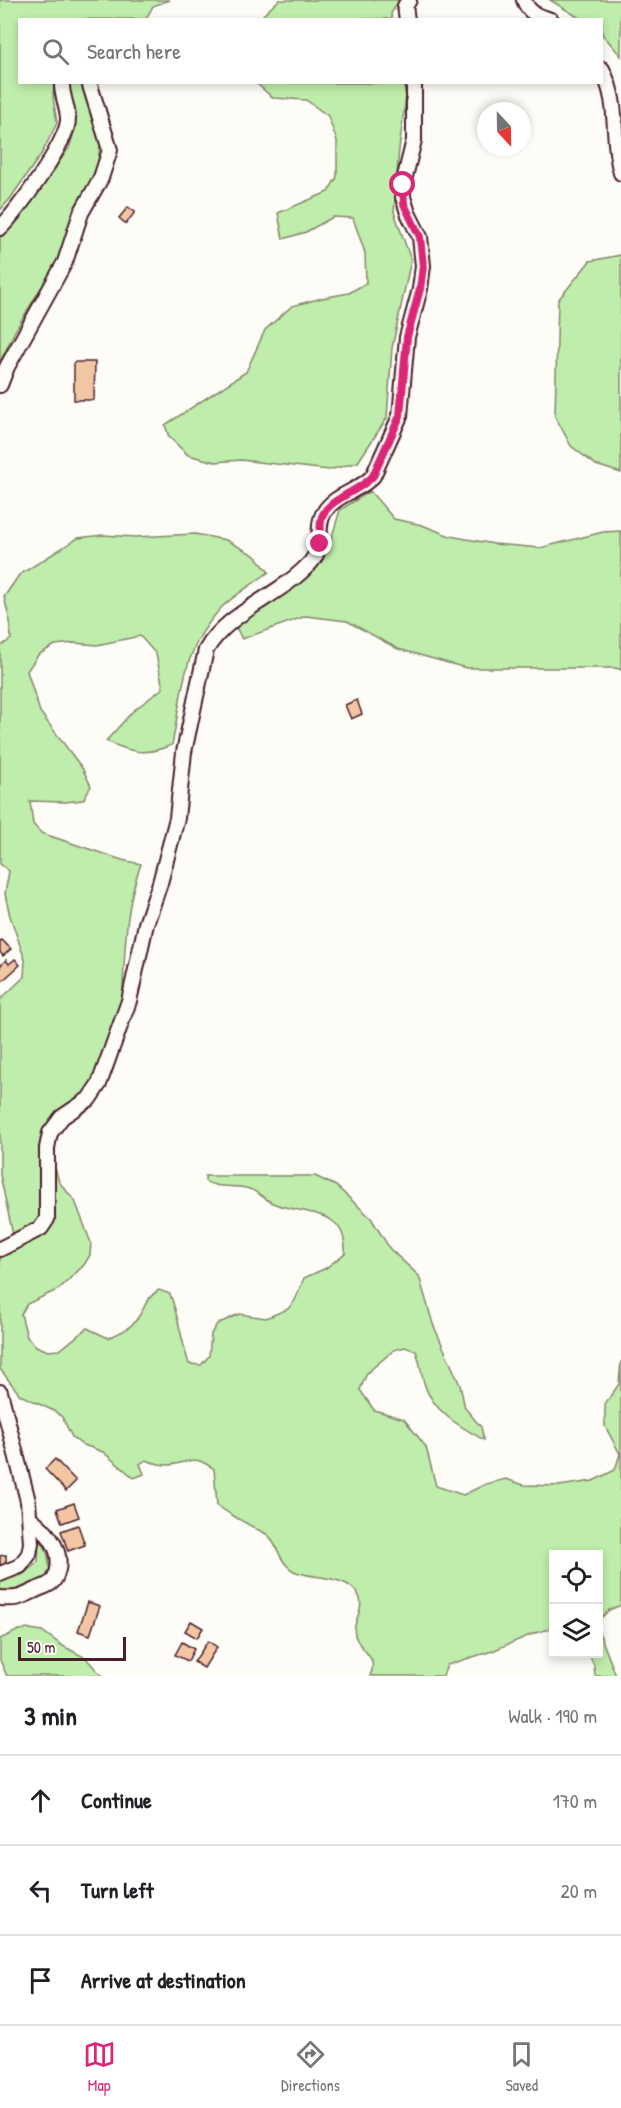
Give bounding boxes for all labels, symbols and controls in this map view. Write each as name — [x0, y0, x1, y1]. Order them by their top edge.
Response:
search box — [18, 18, 603, 84]
icon: search — [39, 35, 72, 68]
text: Search here — [87, 36, 181, 66]
north arrow — [477, 102, 531, 156]
route start — [389, 171, 415, 197]
route end — [306, 530, 332, 556]
map controls — [549, 1550, 603, 1658]
button: locate — [549, 1550, 603, 1604]
button: layers — [549, 1604, 603, 1658]
scale bar — [18, 1634, 126, 1662]
text: 50 m — [27, 1636, 56, 1658]
text: 3 min — [24, 1698, 77, 1733]
text: Walk · 190 m — [508, 1702, 597, 1729]
icon: ahead — [24, 1784, 57, 1817]
text: Continue — [81, 1785, 152, 1815]
text: 170 m — [553, 1787, 597, 1814]
icon: left — [24, 1874, 57, 1907]
text: Turn left — [81, 1875, 154, 1905]
text: 20 m — [560, 1877, 597, 1904]
icon: arrive — [24, 1964, 57, 1997]
text: Arrive at destination — [81, 1965, 246, 1995]
tab: Map — [83, 2038, 116, 2096]
tab: Directions — [281, 2038, 340, 2096]
tab: Saved — [505, 2038, 538, 2096]

